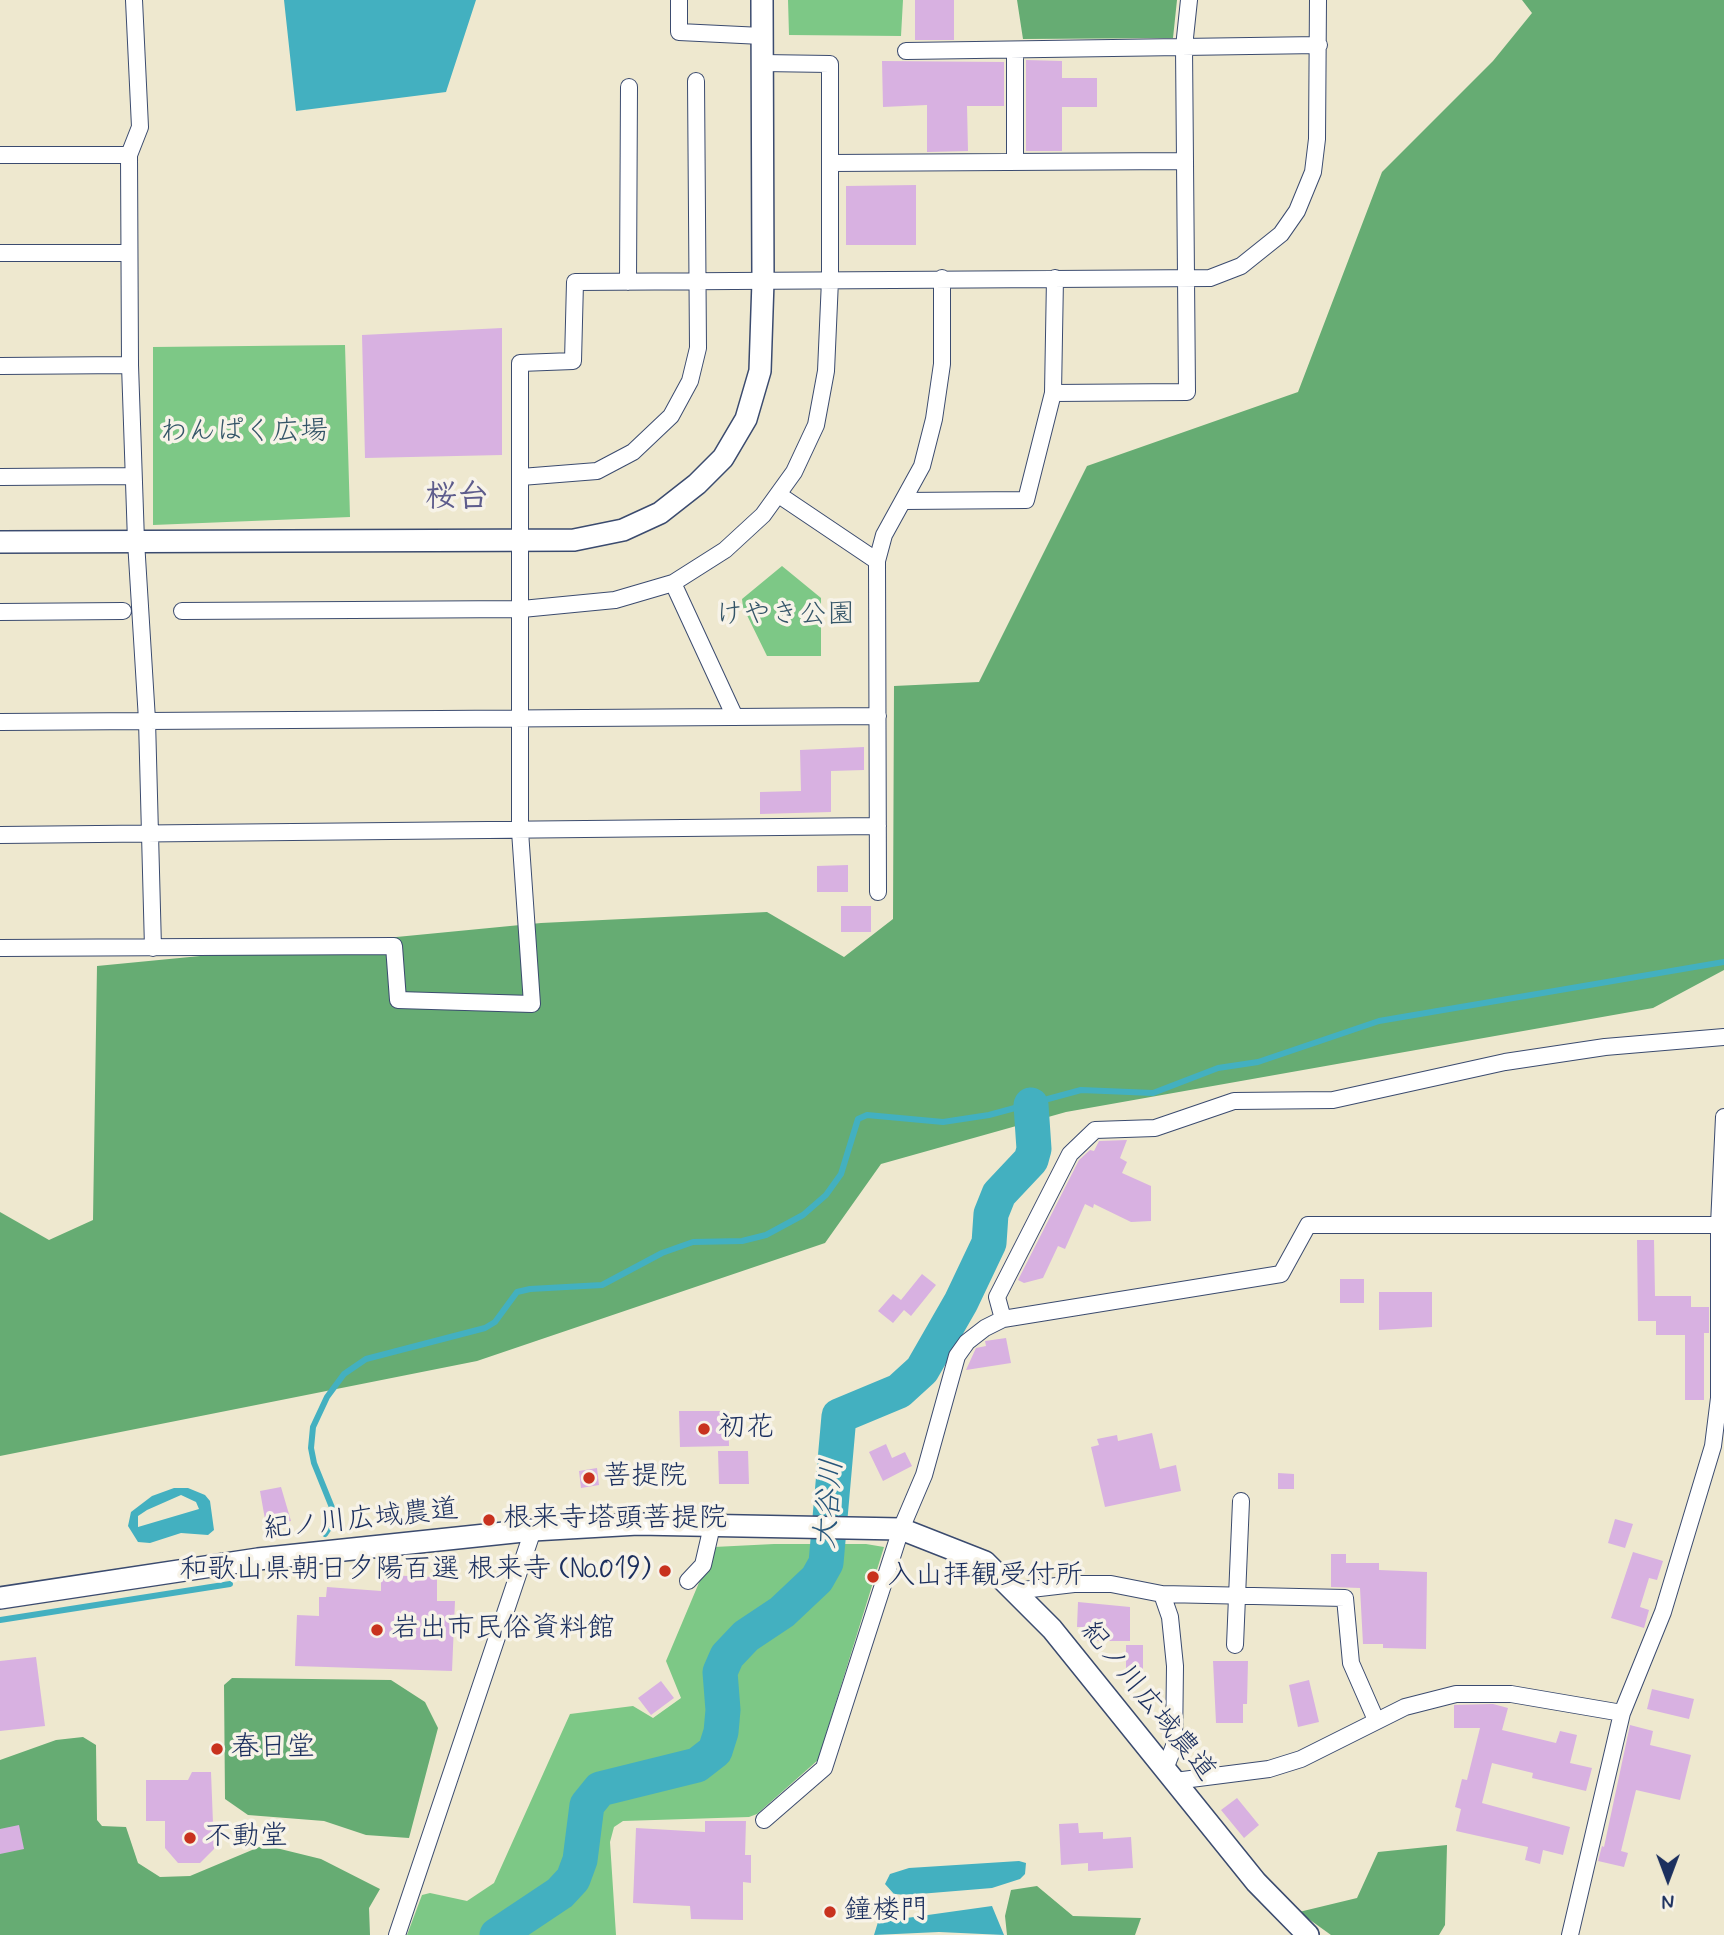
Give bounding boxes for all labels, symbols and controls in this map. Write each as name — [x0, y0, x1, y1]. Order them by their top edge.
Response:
park label: わんぱく広場 — [160, 416, 328, 450]
district label: 桜台 — [425, 480, 489, 518]
park label: けやき公園 — [715, 599, 855, 633]
place label: 初花 — [718, 1412, 774, 1446]
marker: 初花 — [696, 1421, 712, 1437]
water label: 大谷川 — [809, 1458, 853, 1550]
place label: 菩提院 — [603, 1461, 687, 1495]
marker: 菩提院 — [581, 1470, 597, 1486]
street label: 紀ノ川広域農道 — [262, 1494, 460, 1548]
place label: 根来寺塔頭菩提院 — [503, 1503, 727, 1537]
marker: 根来寺塔頭菩提院 — [481, 1512, 497, 1528]
place label: 和歌山県朝日夕陽百選 根来寺 (№019) — [179, 1554, 651, 1588]
place label: 入山拝観受付所 — [887, 1560, 1083, 1594]
marker: 和歌山県朝日夕陽百選 根来寺 (№019) — [657, 1563, 673, 1579]
marker: 入山拝観受付所 — [865, 1569, 881, 1585]
place label: 岩出市民俗資料館 — [391, 1613, 615, 1647]
street label: 紀ノ川広域農道 — [1072, 1615, 1222, 1789]
marker: 岩出市民俗資料館 — [369, 1622, 385, 1638]
place label: 春日堂 — [231, 1732, 315, 1766]
marker: 春日堂 — [209, 1741, 225, 1757]
place label: 不動堂 — [204, 1821, 288, 1855]
marker: 不動堂 — [182, 1830, 198, 1846]
north arrow — [1633, 1844, 1703, 1914]
text: N — [1662, 1888, 1674, 1913]
place label: 鐘楼門 — [844, 1895, 928, 1929]
marker: 鐘楼門 — [822, 1904, 838, 1920]

